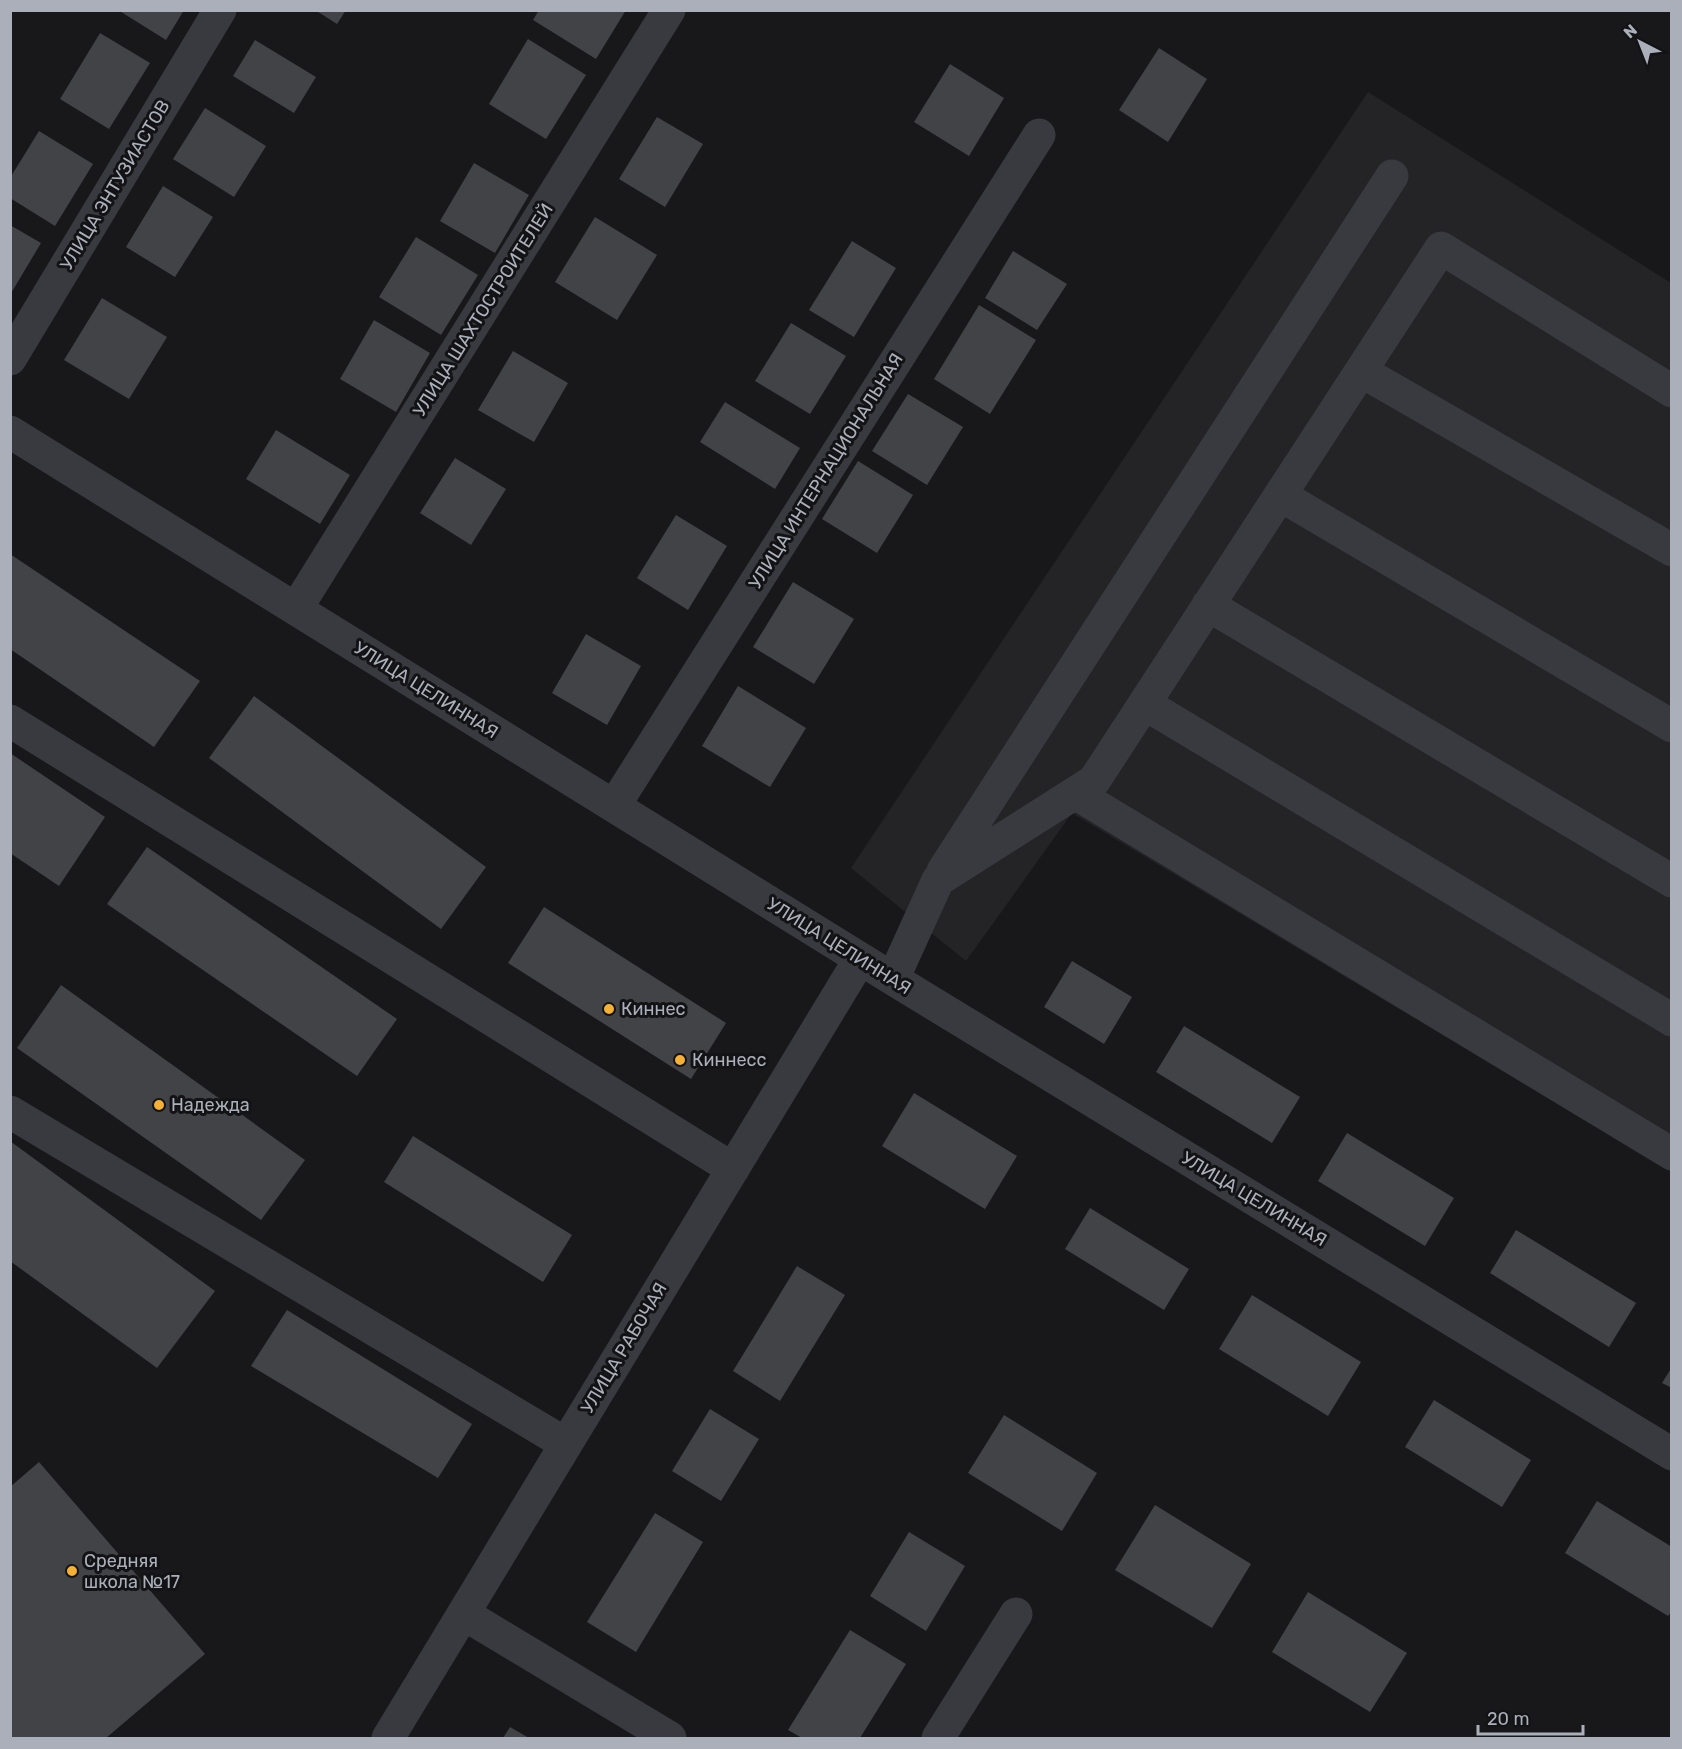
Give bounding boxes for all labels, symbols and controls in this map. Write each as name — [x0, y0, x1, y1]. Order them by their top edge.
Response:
north arrow — [1610, 12, 1670, 72]
text: N — [1620, 20, 1641, 42]
street label: УЛИЦА ЭНТУЗИАСТОВ — [56, 96, 174, 274]
street label: УЛИЦА ШАХТОСТРОИТЕЛЕЙ — [408, 199, 558, 421]
street label: УЛИЦА ИНТЕРНАЦИОНАЛЬНАЯ — [744, 349, 908, 593]
street label: УЛИЦА ЦЕЛИННАЯ — [350, 637, 502, 743]
street label: УЛИЦА ЦЕЛИННАЯ — [763, 893, 915, 999]
place label: Киннес — [621, 998, 685, 1020]
marker: Киннес — [602, 1002, 616, 1016]
place label: Киннесс — [692, 1049, 766, 1071]
marker: Киннесс — [673, 1053, 687, 1067]
place label: Надежда — [171, 1094, 250, 1116]
marker: Надежда — [152, 1098, 166, 1112]
street label: УЛИЦА ЦЕЛИННАЯ — [1177, 1147, 1331, 1251]
street label: УЛИЦА РАБОЧАЯ — [576, 1279, 672, 1417]
place label: Средняя школа №17 — [84, 1550, 180, 1593]
marker: Средняя школа №17 — [65, 1564, 79, 1578]
scale bar — [1478, 1698, 1583, 1736]
text: 20 m — [1487, 1708, 1529, 1730]

